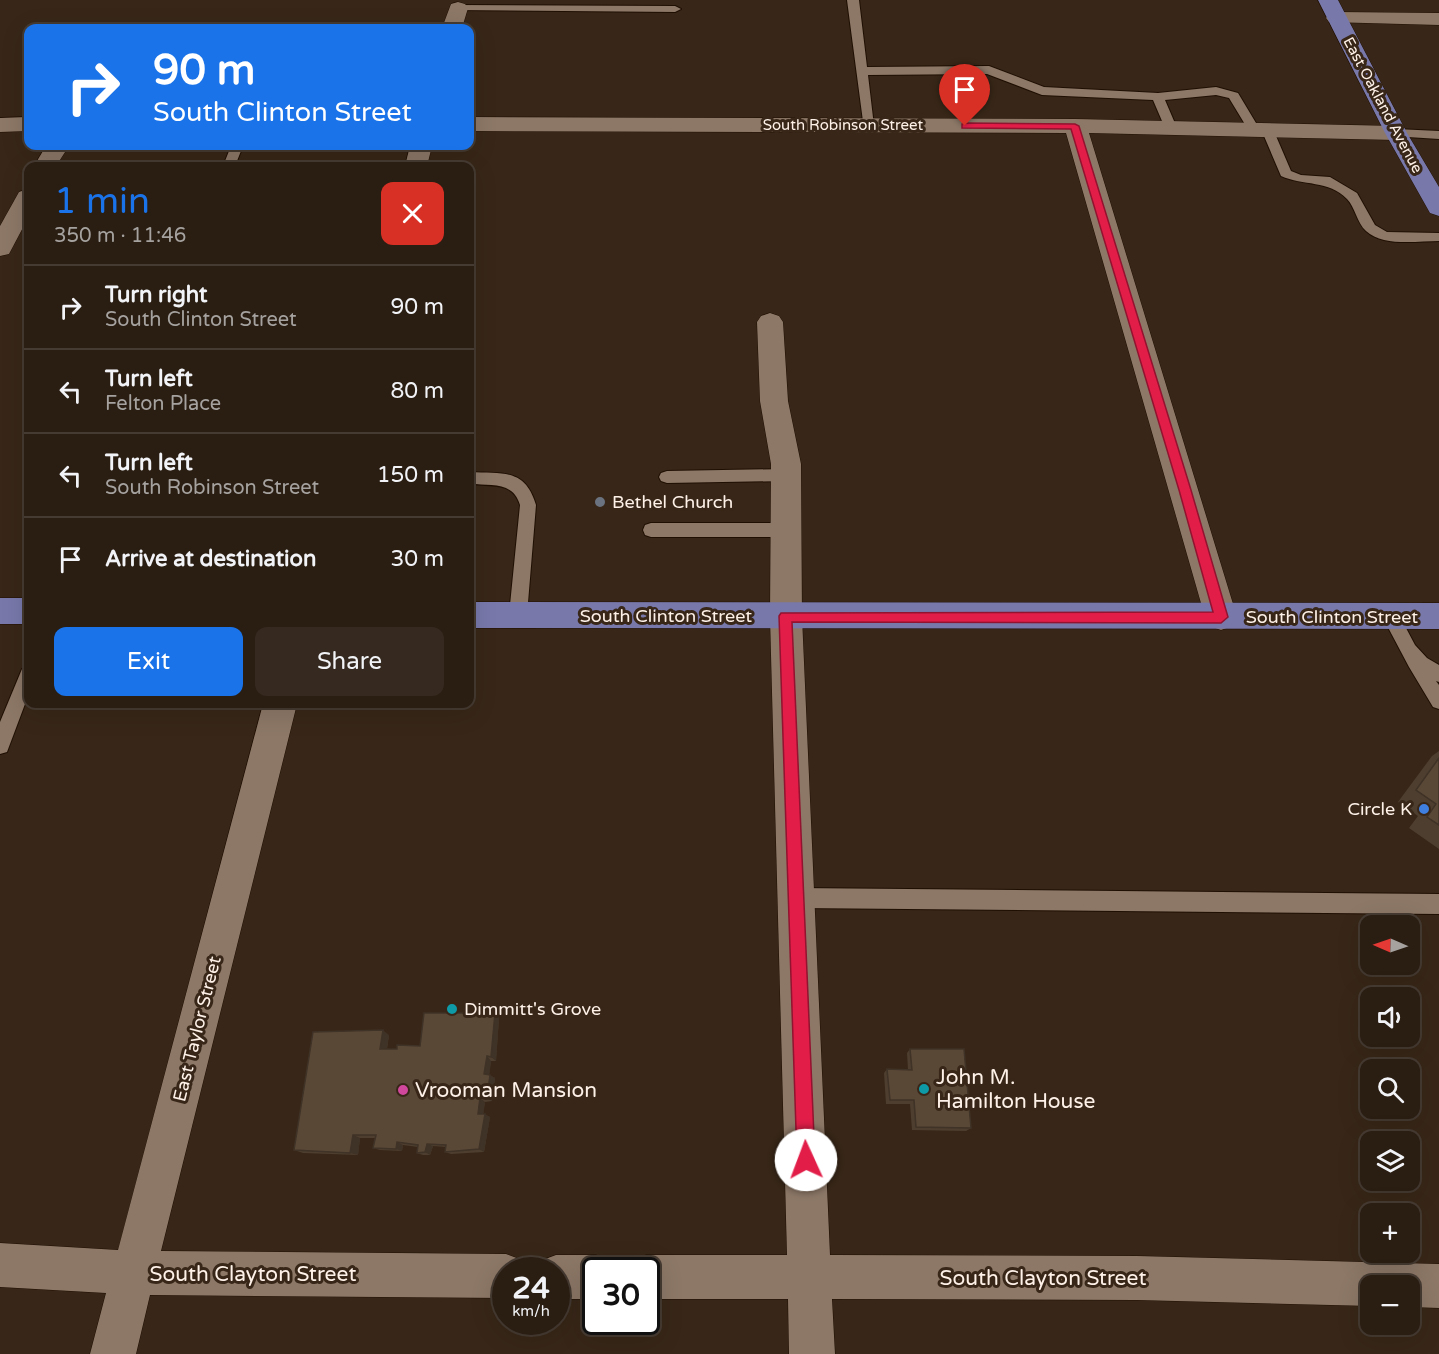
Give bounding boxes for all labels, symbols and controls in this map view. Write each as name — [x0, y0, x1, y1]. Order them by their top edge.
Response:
street label: East Oakland Avenue — [1339, 34, 1427, 176]
text: 90 m — [153, 45, 255, 96]
icon: right — [54, 48, 132, 126]
pin — [939, 64, 990, 126]
icon: arrive — [948, 73, 981, 106]
text: South Clinton Street — [153, 96, 412, 129]
street label: South Robinson Street — [763, 116, 924, 134]
text: 1 min — [54, 180, 150, 223]
button: close — [381, 182, 444, 245]
text: 350 m · 11:46 — [54, 224, 186, 248]
text: Turn right — [105, 282, 207, 308]
icon: right — [54, 291, 87, 324]
text: 90 m — [390, 294, 444, 320]
text: South Clinton Street — [105, 308, 297, 332]
text: Turn left — [105, 366, 193, 392]
icon: left — [54, 375, 87, 408]
text: 80 m — [390, 378, 444, 404]
text: Felton Place — [105, 392, 221, 416]
text: Turn left — [105, 450, 193, 476]
icon: left — [54, 459, 87, 492]
text: 150 m — [377, 462, 444, 488]
text: South Robinson Street — [105, 476, 319, 500]
place label: Bethel Church — [612, 491, 733, 513]
marker: Bethel Church — [593, 495, 607, 509]
icon: arrive — [54, 543, 87, 576]
text: Arrive at destination — [105, 546, 316, 572]
text: 30 m — [390, 546, 444, 572]
street label: South Clinton Street — [580, 605, 752, 627]
street label: South Clinton Street — [1246, 606, 1418, 628]
button: Exit — [54, 627, 243, 696]
button: Share — [255, 627, 444, 696]
place label: Circle K — [1347, 798, 1412, 820]
marker: Circle K — [1417, 802, 1431, 816]
north arrow — [1360, 915, 1420, 975]
map controls — [1360, 915, 1420, 1335]
street label: East Taylor Street — [168, 954, 226, 1104]
button: sound — [1360, 987, 1420, 1047]
place label: Dimmitt's Grove — [464, 998, 601, 1020]
marker: Dimmitt's Grove — [445, 1002, 459, 1016]
button: search — [1360, 1059, 1420, 1119]
place label: John M. Hamilton House — [936, 1065, 1095, 1114]
place label: Vrooman Mansion — [415, 1078, 597, 1103]
marker: John M. Hamilton House — [917, 1082, 931, 1096]
marker: Vrooman Mansion — [396, 1083, 410, 1097]
position arrow — [774, 1128, 838, 1192]
button: layers — [1360, 1131, 1420, 1191]
button: + — [1360, 1203, 1420, 1263]
speed limit sign: 30 — [582, 1257, 660, 1335]
street label: South Clayton Street — [150, 1262, 356, 1287]
street label: South Clayton Street — [940, 1266, 1146, 1291]
text: 24 — [512, 1270, 550, 1307]
button: − — [1360, 1275, 1420, 1335]
text: km/h — [512, 1302, 550, 1320]

